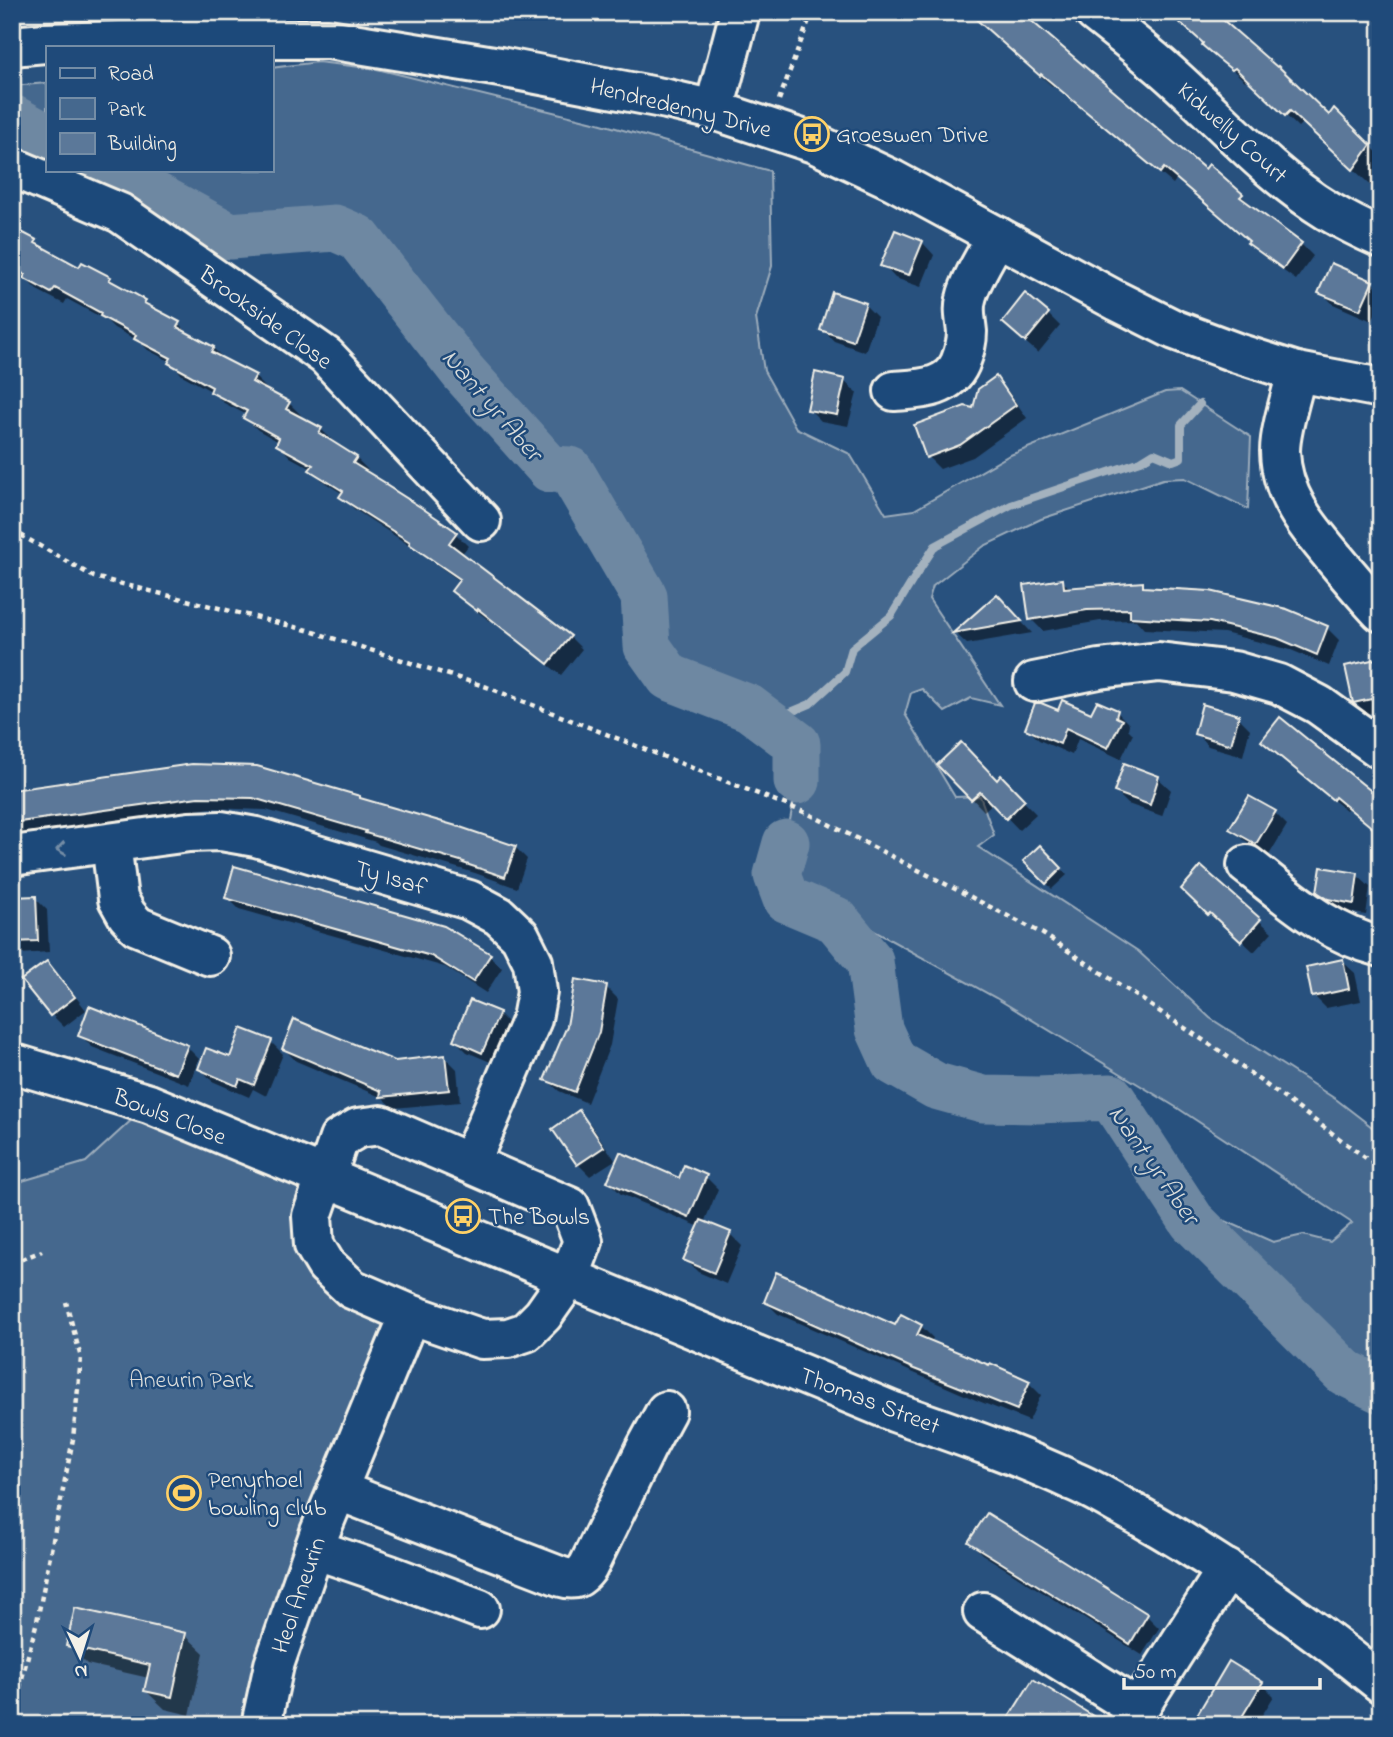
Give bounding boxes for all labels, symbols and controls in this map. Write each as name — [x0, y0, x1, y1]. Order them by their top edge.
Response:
legend — [46, 46, 273, 172]
text: Road — [108, 60, 154, 90]
street label: Hendredenny Drive — [586, 70, 775, 150]
street label: Kidwelly Court — [1168, 75, 1294, 194]
text: Park — [108, 96, 147, 126]
bus stop icon: Groeswen Drive — [793, 115, 831, 153]
place label: Groeswen Drive — [836, 119, 989, 154]
text: Building — [107, 130, 177, 162]
street label: Brookside Close — [190, 258, 339, 380]
water label: Nant yr Aber — [431, 341, 552, 473]
one-way arrow — [56, 842, 67, 857]
street label: Ty Isaf — [350, 853, 431, 908]
street label: Bowls Close — [106, 1080, 231, 1156]
water label: Nant yr Aber — [1097, 1098, 1209, 1236]
bus stop icon: The Bowls — [444, 1197, 482, 1235]
place label: The Bowls — [488, 1201, 590, 1236]
street label: Thomas Street — [794, 1359, 944, 1445]
park label: Aneurin Park — [129, 1364, 253, 1399]
place label: Penyrhoel bowling club — [208, 1464, 327, 1527]
sports icon: Penyrhoel bowling club — [165, 1474, 203, 1512]
street label: Heol Aneurin — [264, 1533, 337, 1659]
north arrow — [46, 1622, 116, 1692]
scale bar — [1124, 1646, 1320, 1690]
text: N — [73, 1657, 88, 1684]
text: 50 m — [1134, 1658, 1177, 1688]

